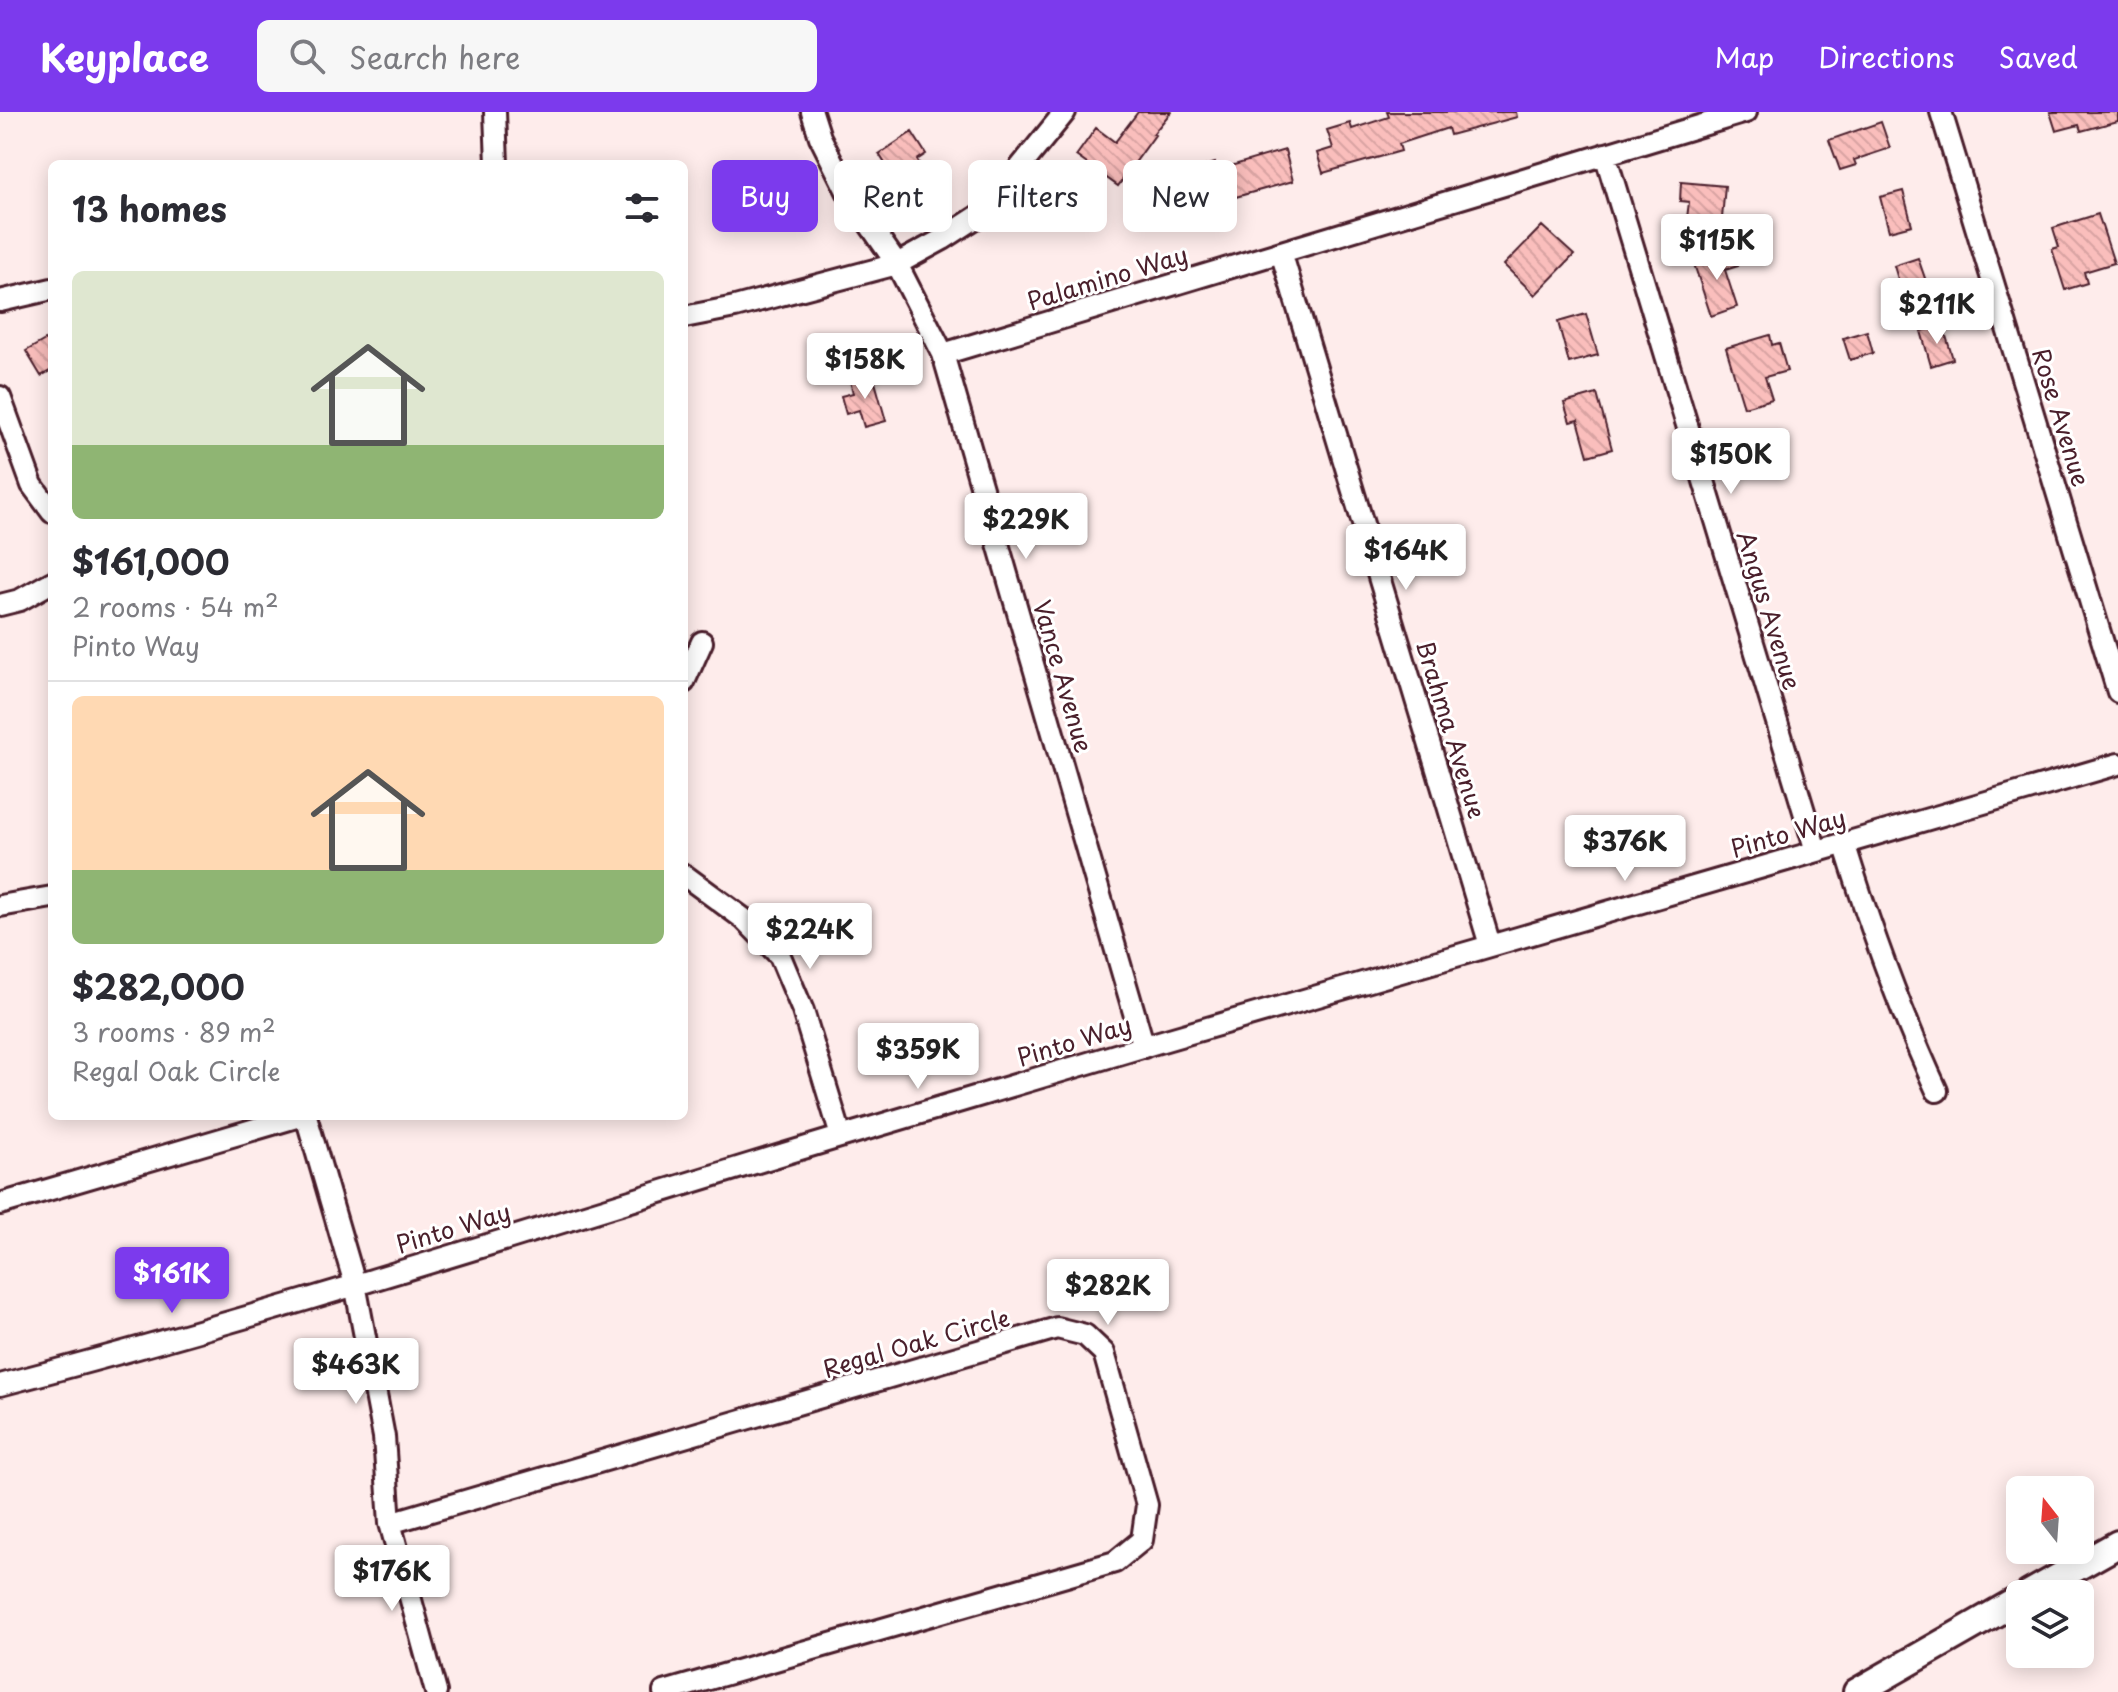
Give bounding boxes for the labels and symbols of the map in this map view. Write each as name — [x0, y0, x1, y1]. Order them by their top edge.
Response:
pin: $115K — [1661, 214, 1773, 282]
street label: Palamino Way — [1022, 235, 1192, 319]
pin: $211K — [1881, 278, 1993, 346]
pin: $158K — [809, 333, 921, 401]
street label: Rose Avenue — [2024, 343, 2100, 491]
pin: $150K — [1675, 428, 1787, 496]
pin: $229K — [970, 493, 1082, 561]
pin: $164K — [1350, 524, 1462, 592]
street label: Angus Avenue — [1729, 526, 1811, 694]
street label: Vance Avenue — [1025, 596, 1103, 756]
street label: Brahma Avenue — [1408, 635, 1496, 823]
street label: Pinto Way — [1726, 798, 1850, 866]
pin: $376K — [1569, 815, 1681, 883]
pin: $224K — [754, 903, 866, 971]
street label: Pinto Way — [1012, 1006, 1136, 1074]
pin: $359K — [862, 1023, 974, 1091]
street label: Pinto Way — [391, 1193, 515, 1261]
pin: $161K — [116, 1247, 228, 1315]
pin: $282K — [1052, 1259, 1164, 1327]
street label: Regal Oak Circle — [819, 1298, 1013, 1386]
pin: $463K — [300, 1338, 412, 1406]
north arrow — [2006, 1476, 2094, 1564]
pin: $176K — [336, 1545, 448, 1613]

